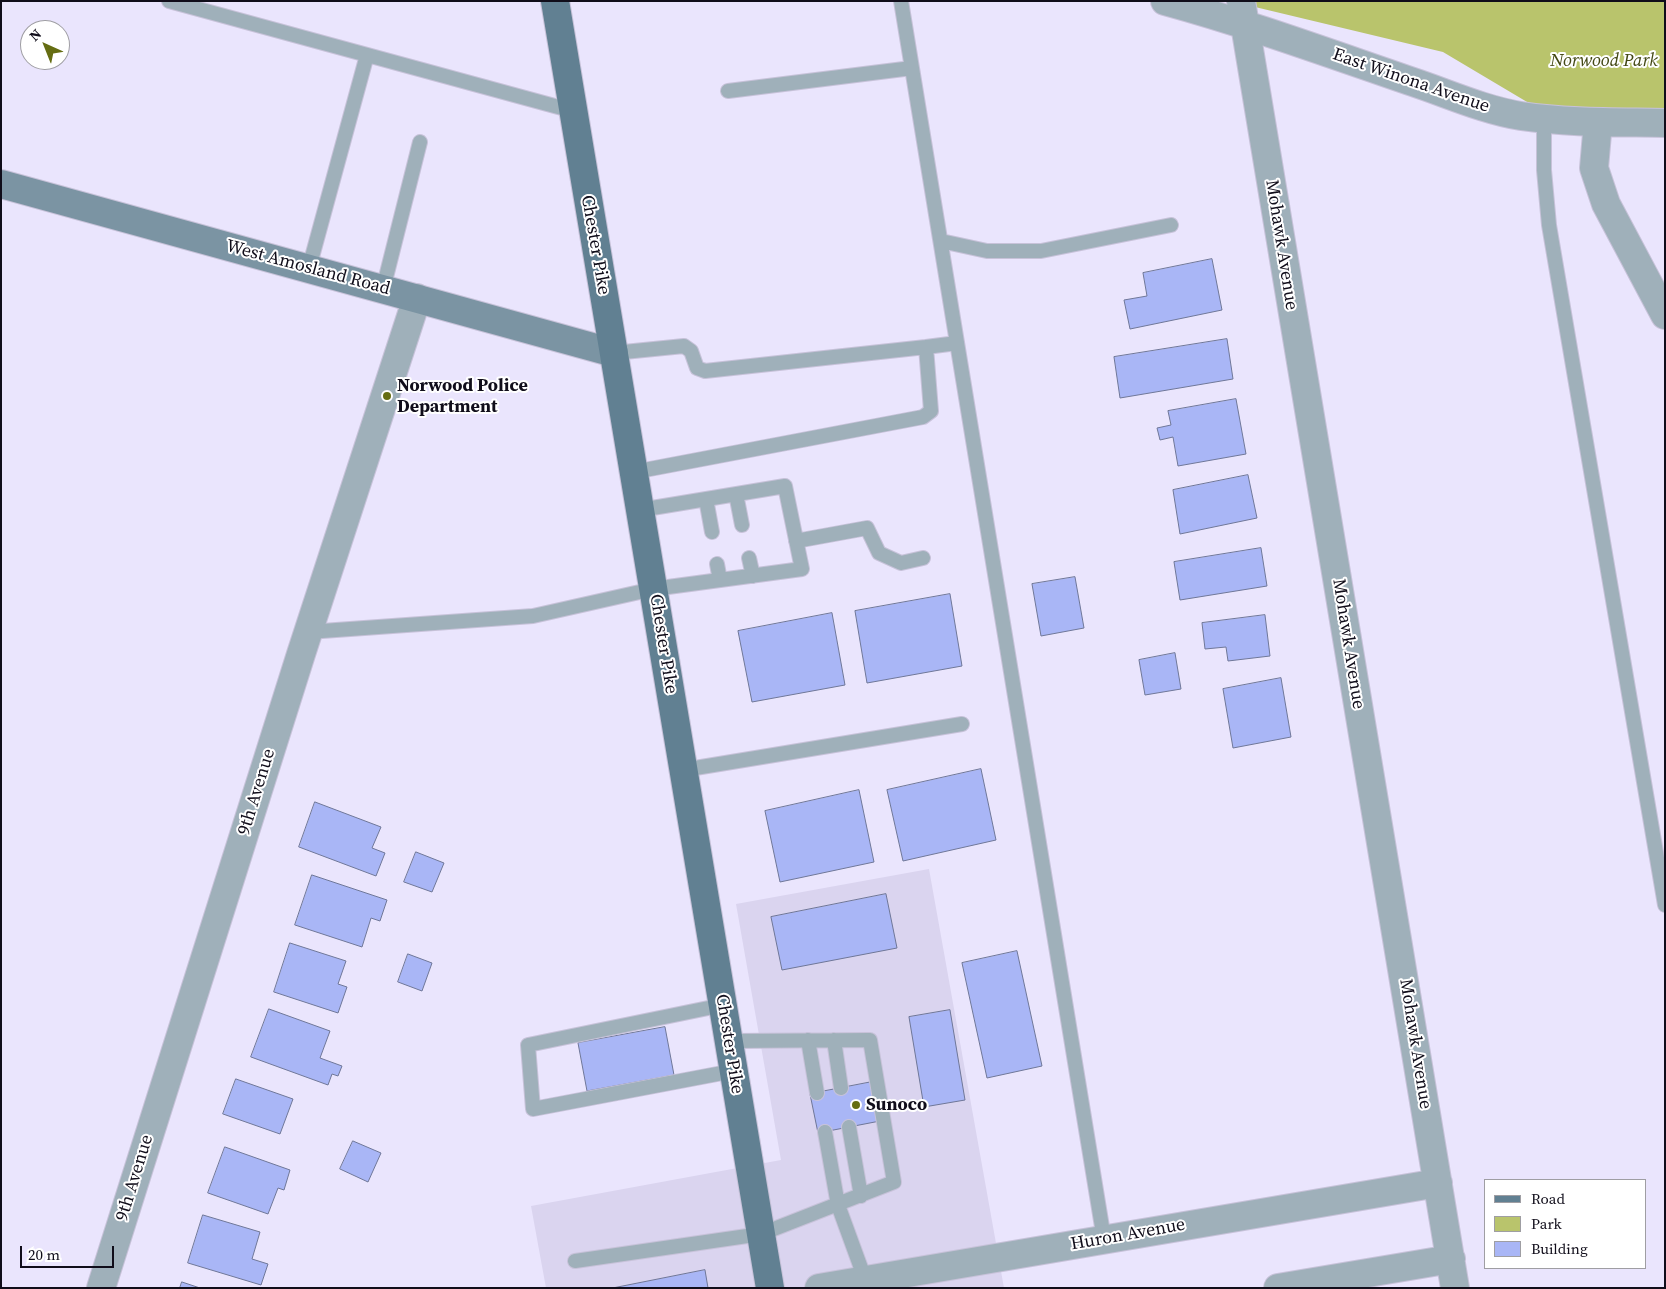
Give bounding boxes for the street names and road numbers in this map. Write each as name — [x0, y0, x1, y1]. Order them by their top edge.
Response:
street label: East Winona Avenue — [1330, 44, 1492, 118]
street label: Mohawk Avenue — [1260, 178, 1302, 312]
street label: Chester Pike — [576, 193, 614, 297]
street label: West Amosland Road — [224, 236, 392, 300]
street label: Mohawk Avenue — [1327, 577, 1369, 711]
street label: Chester Pike — [644, 593, 682, 695]
street label: 9th Avenue — [234, 746, 280, 838]
street label: Mohawk Avenue — [1394, 977, 1436, 1111]
street label: Chester Pike — [710, 993, 748, 1095]
street label: 9th Avenue — [112, 1132, 158, 1224]
street label: Huron Avenue — [1069, 1214, 1187, 1256]

